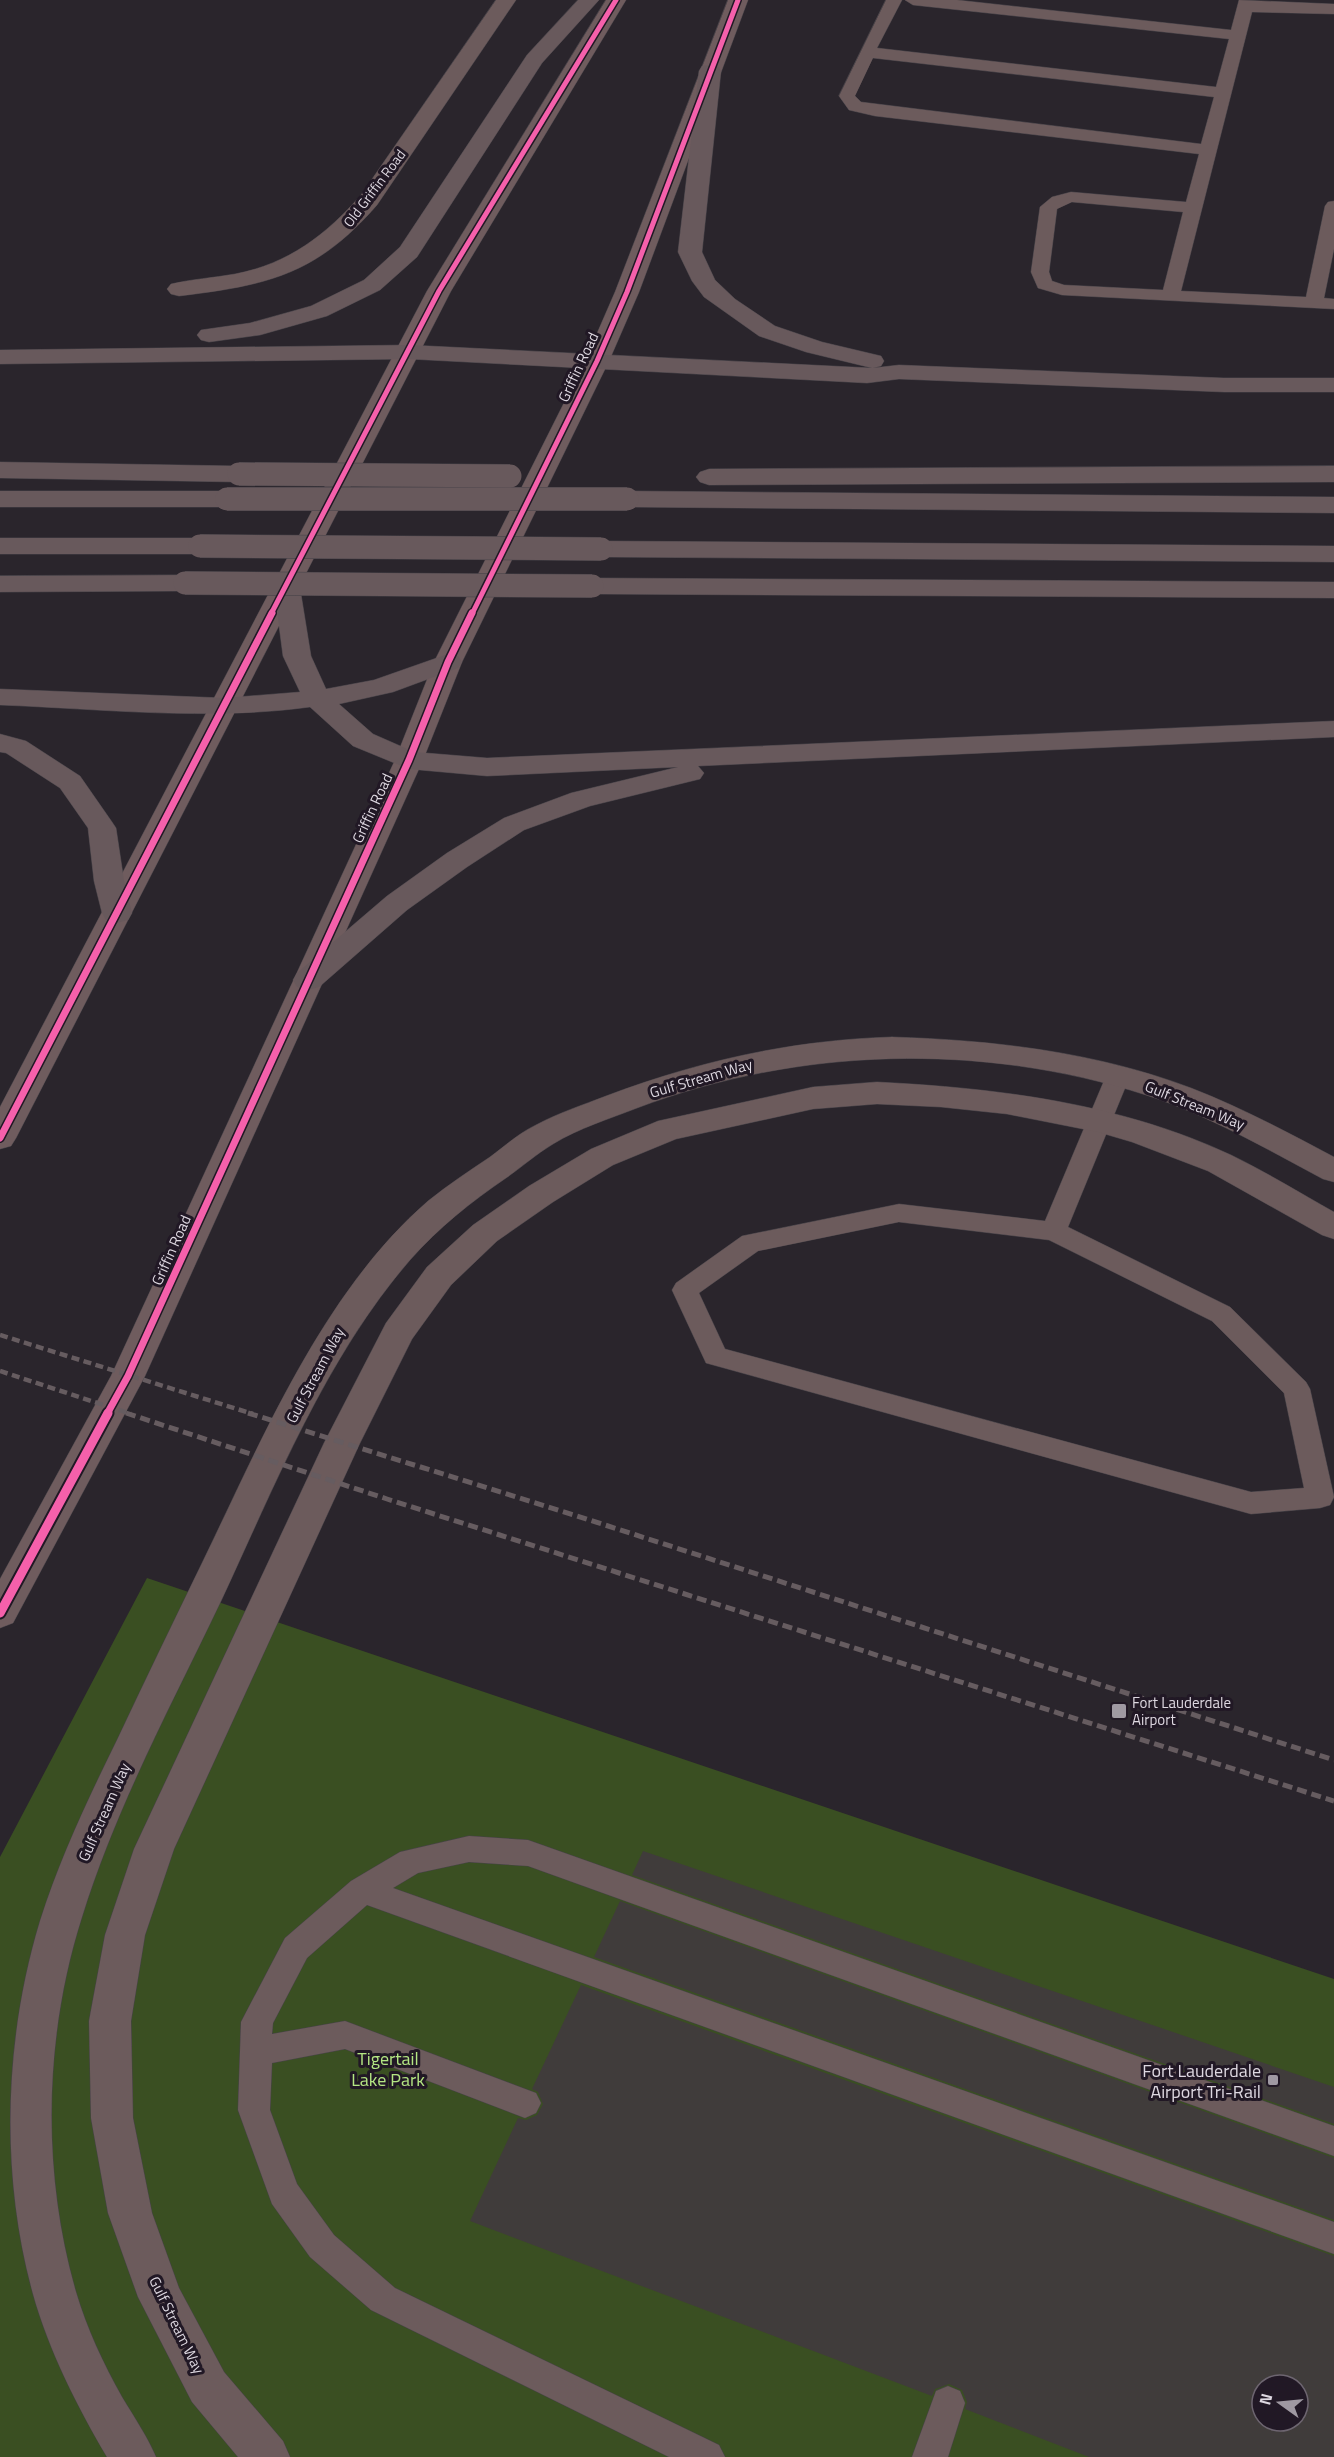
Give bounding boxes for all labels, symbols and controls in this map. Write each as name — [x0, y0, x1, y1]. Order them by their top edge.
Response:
street label: Old Griffin Road — [338, 145, 410, 231]
street label: Griffin Road — [552, 328, 604, 406]
street label: Griffin Road — [346, 769, 398, 847]
street label: Gulf Stream Way — [647, 1052, 755, 1104]
street label: Gulf Stream Way — [1142, 1074, 1248, 1136]
street label: Griffin Road — [145, 1211, 197, 1289]
street label: Gulf Stream Way — [280, 1323, 350, 1427]
place label: Fort Lauderdale Airport — [1132, 1691, 1231, 1731]
marker: Fort Lauderdale Airport — [1110, 1702, 1128, 1720]
street label: Gulf Stream Way — [72, 1759, 136, 1865]
park label: Tigertail Lake Park — [351, 2045, 425, 2093]
place label: Fort Lauderdale Airport Tri-Rail — [1142, 2057, 1261, 2105]
marker: Fort Lauderdale Airport Tri-Rail — [1266, 2073, 1280, 2087]
street label: Gulf Stream Way — [143, 2272, 211, 2378]
north arrow — [1250, 2373, 1310, 2433]
text: N — [1252, 2391, 1279, 2408]

